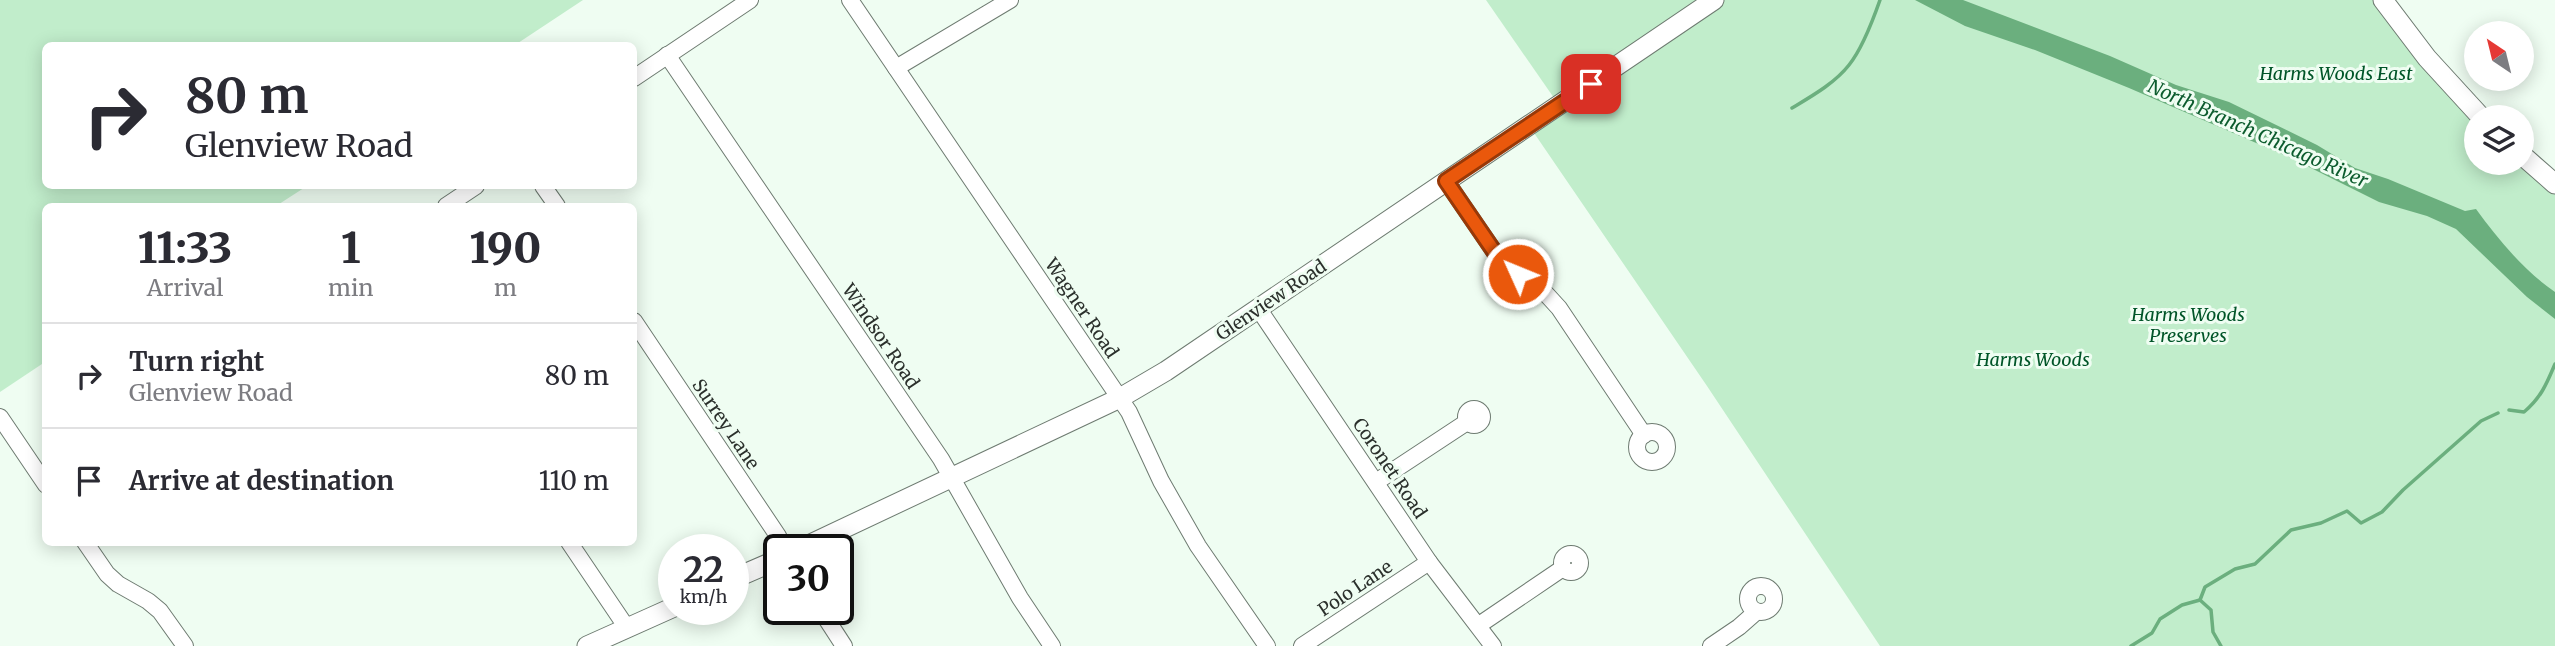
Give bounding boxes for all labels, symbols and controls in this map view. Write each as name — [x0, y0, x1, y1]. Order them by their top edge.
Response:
north arrow — [2464, 21, 2534, 91]
map controls — [2464, 21, 2534, 175]
pin — [1561, 54, 1621, 114]
park label: Harms Woods East — [2259, 62, 2413, 85]
text: 80 m — [185, 65, 308, 126]
icon: arrive — [1572, 65, 1610, 103]
icon: right — [70, 70, 161, 161]
water label: North Branch Chicago River — [2144, 74, 2372, 193]
button: layers — [2464, 105, 2534, 175]
text: Glenview Road — [185, 126, 413, 166]
text: 11:33 — [138, 222, 232, 274]
text: 1 — [341, 222, 361, 274]
text: 190 — [469, 222, 541, 274]
position arrow — [1481, 237, 1555, 311]
street label: Wagner Road — [1040, 253, 1124, 362]
street label: Glenview Road — [1211, 255, 1331, 345]
text: Arrival — [147, 273, 223, 302]
text: min — [328, 273, 374, 302]
text: m — [494, 273, 517, 302]
street label: Windsor Road — [837, 278, 925, 393]
park label: Harms Woods Preserves — [2130, 303, 2245, 347]
text: Turn right — [129, 345, 264, 378]
park label: Harms Woods — [1975, 348, 2090, 371]
icon: right — [70, 357, 108, 395]
text: 80 m — [545, 359, 609, 392]
street label: Surrey Lane — [687, 374, 765, 474]
text: Glenview Road — [129, 378, 293, 407]
street label: Coronet Road — [1348, 413, 1432, 523]
icon: arrive — [70, 462, 108, 500]
text: Arrive at destination — [129, 464, 394, 497]
text: 110 m — [539, 464, 609, 497]
speed limit sign: 30 — [763, 534, 854, 625]
text: 22 — [683, 548, 724, 592]
street label: Polo Lane — [1313, 555, 1397, 621]
text: km/h — [680, 585, 727, 608]

